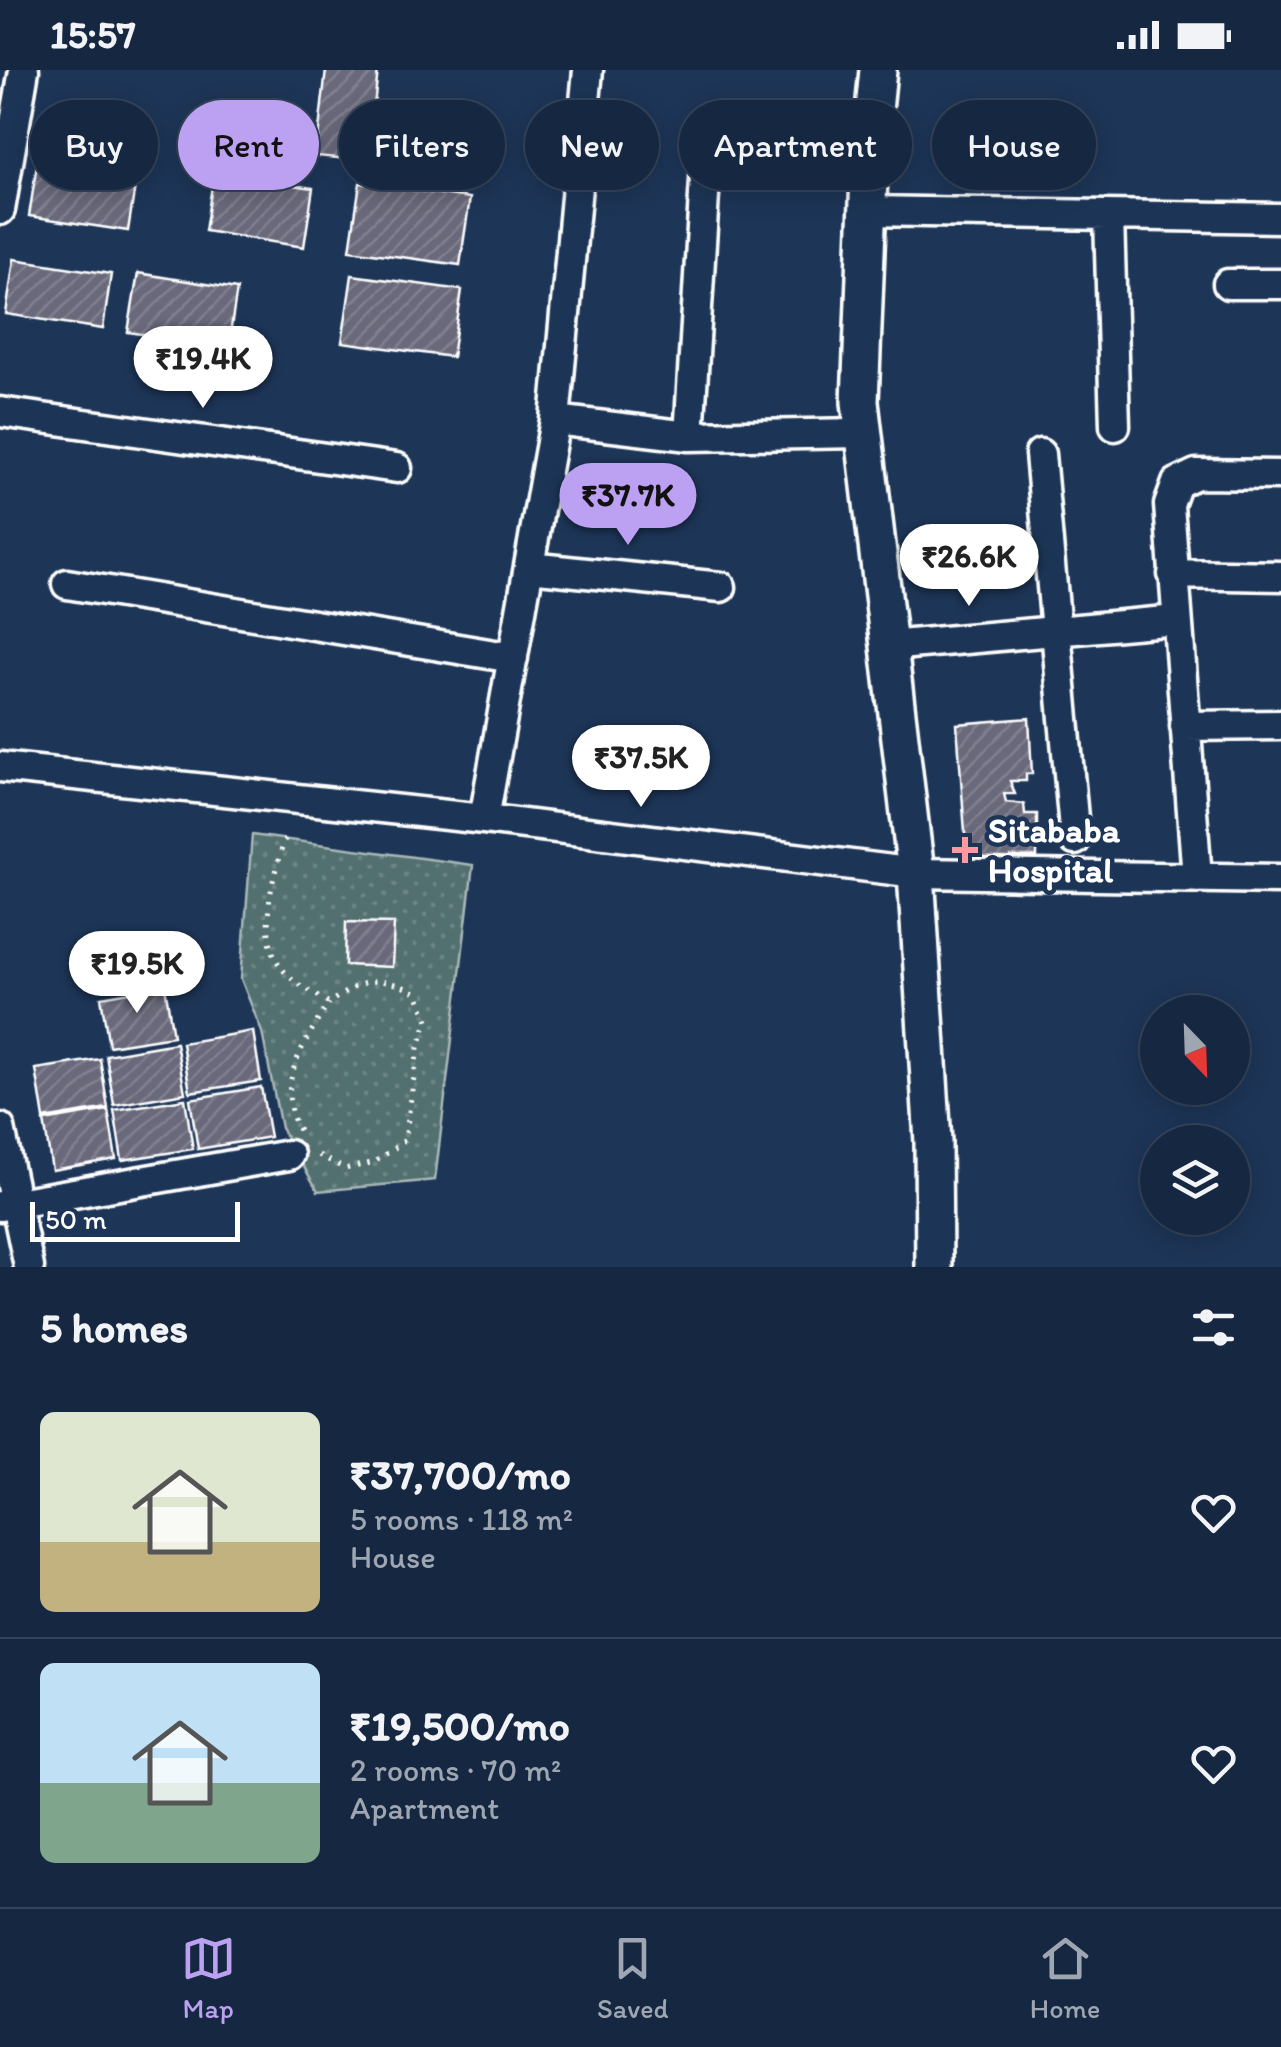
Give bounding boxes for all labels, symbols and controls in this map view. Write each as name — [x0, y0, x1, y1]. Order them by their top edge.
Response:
text: 15:57 — [50, 12, 136, 58]
chip: Buy — [30, 100, 158, 190]
chip: Rent — [178, 100, 319, 190]
chip: Filters — [339, 100, 505, 190]
chip: New — [525, 100, 659, 190]
chip: Apartment — [679, 100, 912, 190]
chip: House — [932, 100, 1096, 190]
pin: ₹19.4K — [122, 326, 284, 411]
text: ₹19.4K — [156, 339, 250, 377]
pin: ₹37.7K — [547, 463, 709, 548]
text: ₹37.7K — [581, 476, 675, 514]
pin: ₹26.6K — [888, 524, 1050, 609]
text: ₹26.6K — [922, 537, 1016, 575]
pin: ₹37.5K — [560, 725, 722, 810]
text: ₹37.5K — [594, 738, 688, 776]
place label: Sitababa Hospital — [988, 809, 1121, 891]
marker: Sitababa Hospital — [952, 837, 978, 863]
pin: ₹19.5K — [56, 931, 218, 1016]
text: ₹19.5K — [91, 944, 183, 982]
north arrow — [1140, 995, 1250, 1105]
map controls — [1140, 995, 1250, 1235]
button: layers — [1140, 1125, 1250, 1235]
scale bar — [30, 1197, 240, 1242]
text: 50 m — [45, 1202, 107, 1236]
icon: filters — [1186, 1300, 1241, 1355]
text: 5 homes — [40, 1302, 188, 1353]
text: ₹37,700/mo — [350, 1449, 571, 1500]
icon: home — [120, 1452, 240, 1572]
icon: heart — [1186, 1485, 1241, 1540]
text: 5 rooms · 118 m² — [350, 1500, 573, 1538]
text: House — [350, 1538, 436, 1576]
text: ₹19,500/mo — [350, 1700, 570, 1751]
icon: home — [120, 1703, 240, 1823]
icon: heart — [1186, 1736, 1241, 1791]
text: 2 rooms · 70 m² — [350, 1751, 561, 1789]
text: Apartment — [350, 1789, 499, 1827]
tab: Map — [181, 1931, 236, 2025]
tab: Saved — [597, 1931, 668, 2025]
tab: Home — [1030, 1931, 1100, 2025]

